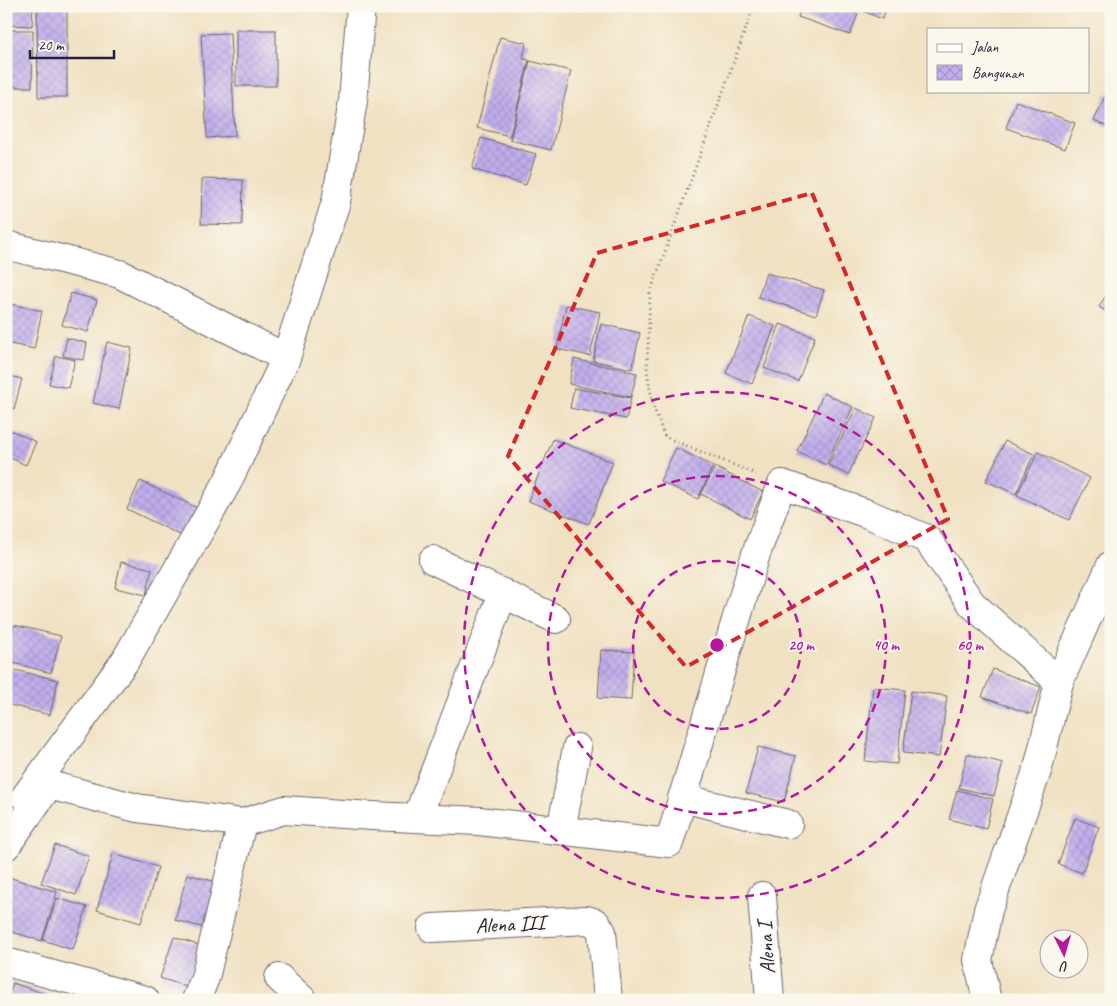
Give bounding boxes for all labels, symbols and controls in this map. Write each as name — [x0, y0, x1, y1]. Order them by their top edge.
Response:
scale bar — [30, 28, 114, 60]
legend — [927, 28, 1090, 92]
text: 20 m — [38, 36, 65, 55]
text: Jalan — [971, 38, 999, 57]
text: Bangunan — [972, 64, 1025, 83]
centre of rings — [708, 636, 726, 654]
text: 20 m — [788, 636, 815, 655]
text: 40 m — [873, 636, 900, 655]
text: 60 m — [957, 636, 984, 655]
street label: Alena III — [475, 909, 550, 939]
street label: Alena I — [751, 916, 781, 975]
north arrow — [1040, 928, 1090, 978]
text: U — [1058, 958, 1069, 975]

